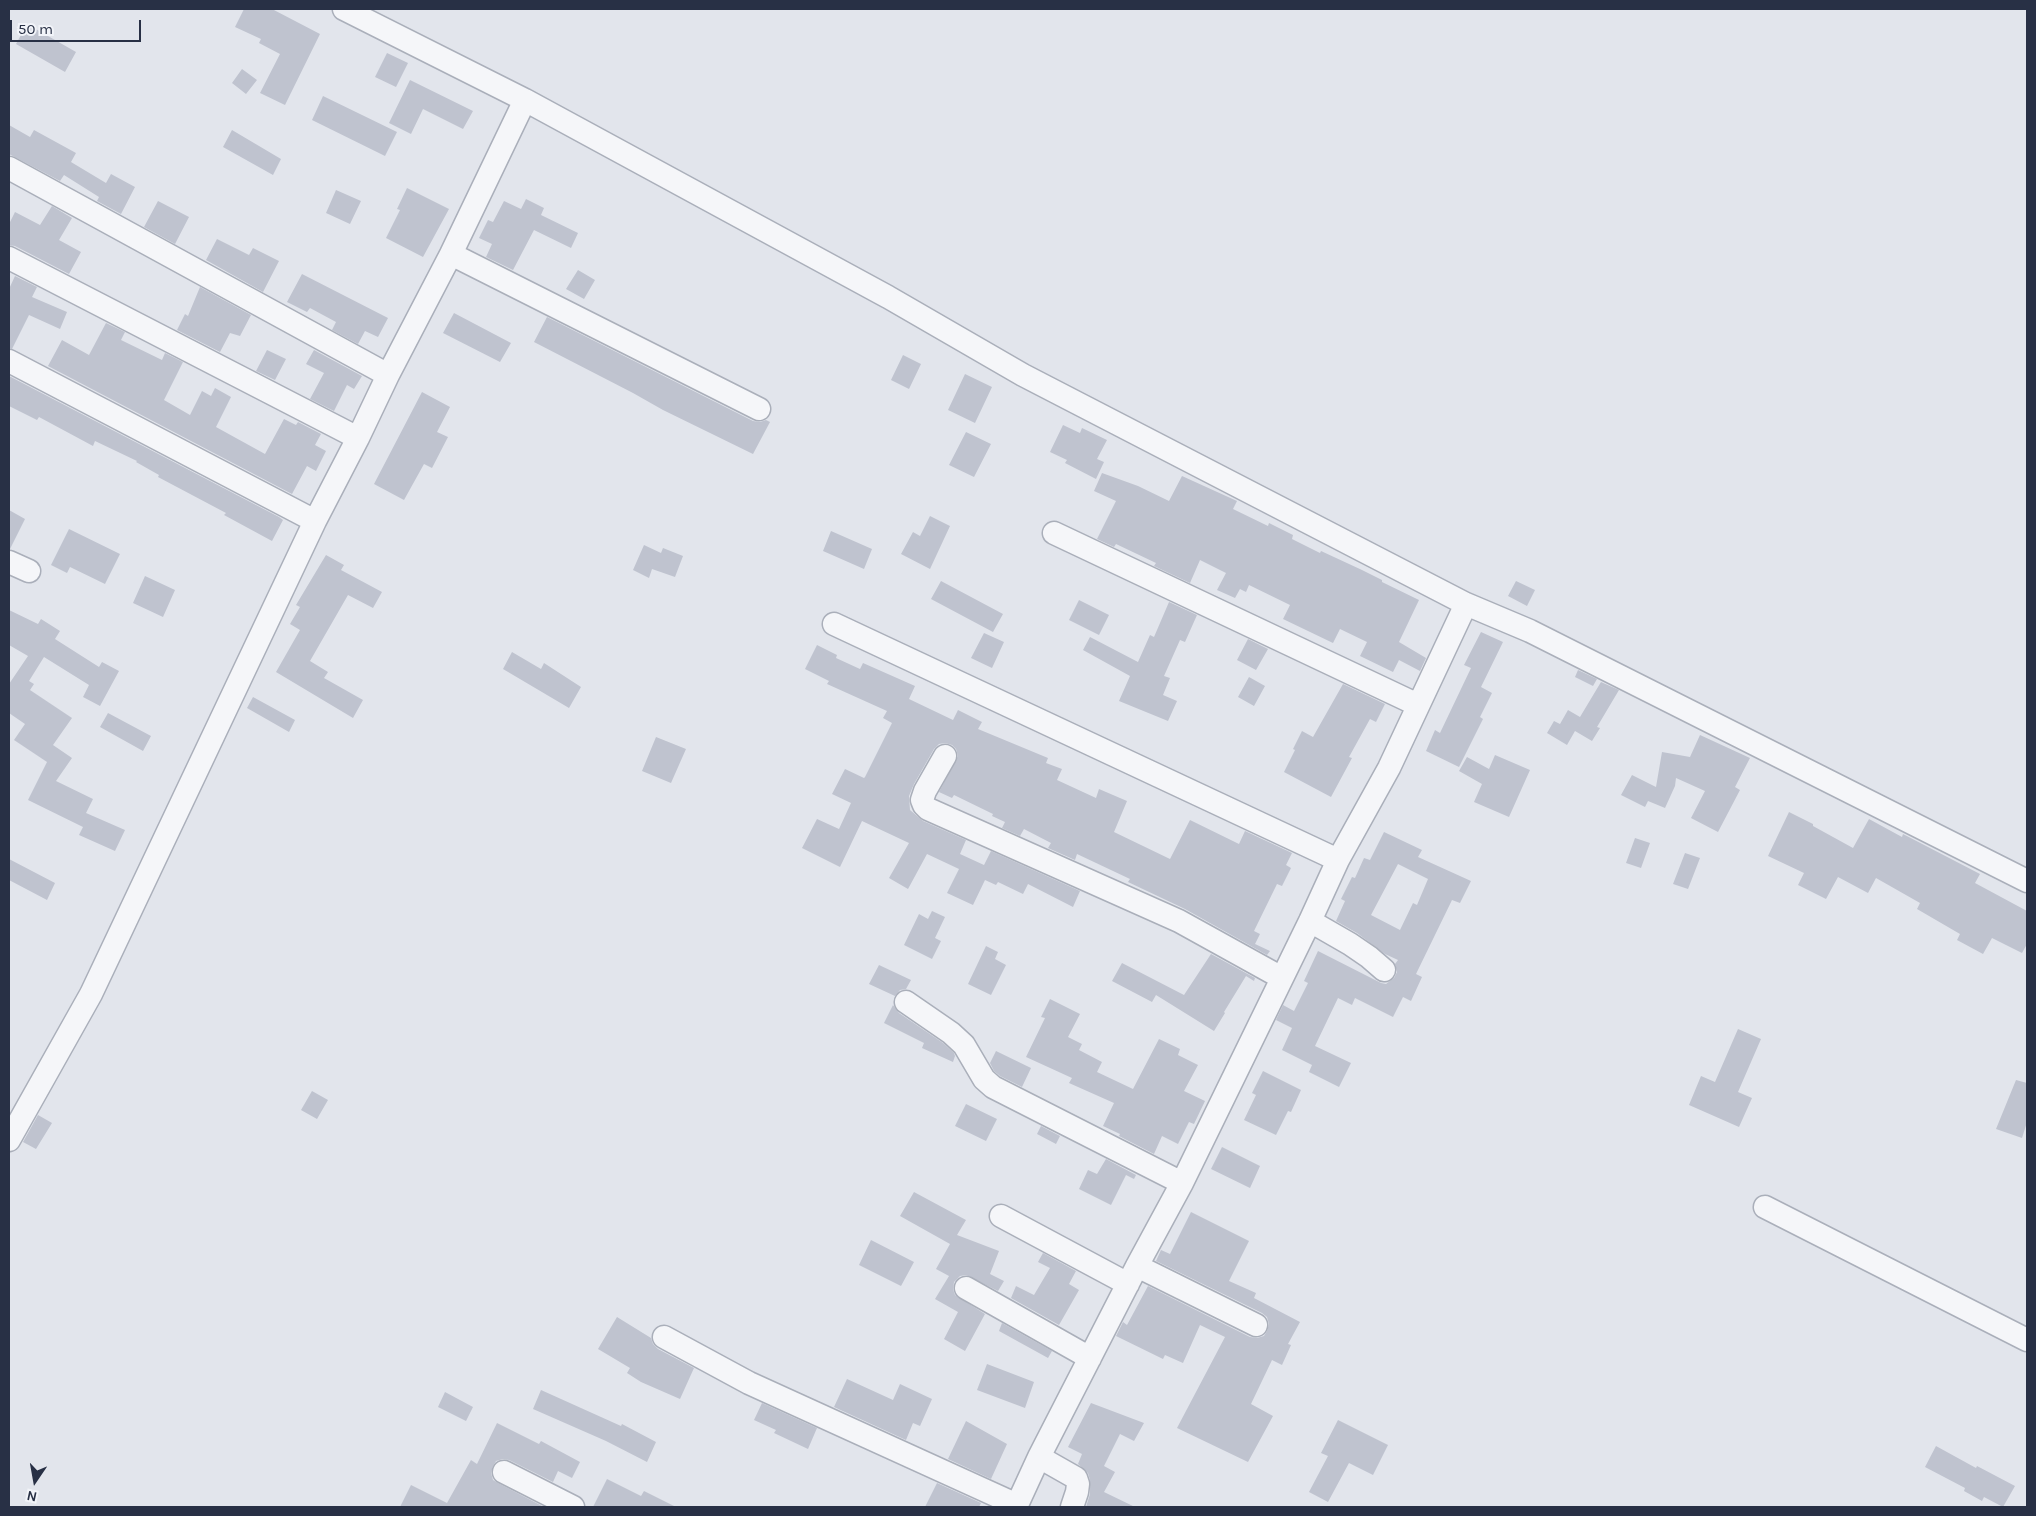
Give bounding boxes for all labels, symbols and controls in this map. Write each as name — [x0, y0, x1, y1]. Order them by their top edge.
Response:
scale bar — [12, 10, 144, 42]
text: 50 m — [18, 20, 53, 38]
north arrow — [10, 1456, 60, 1506]
text: N — [25, 1487, 38, 1506]

